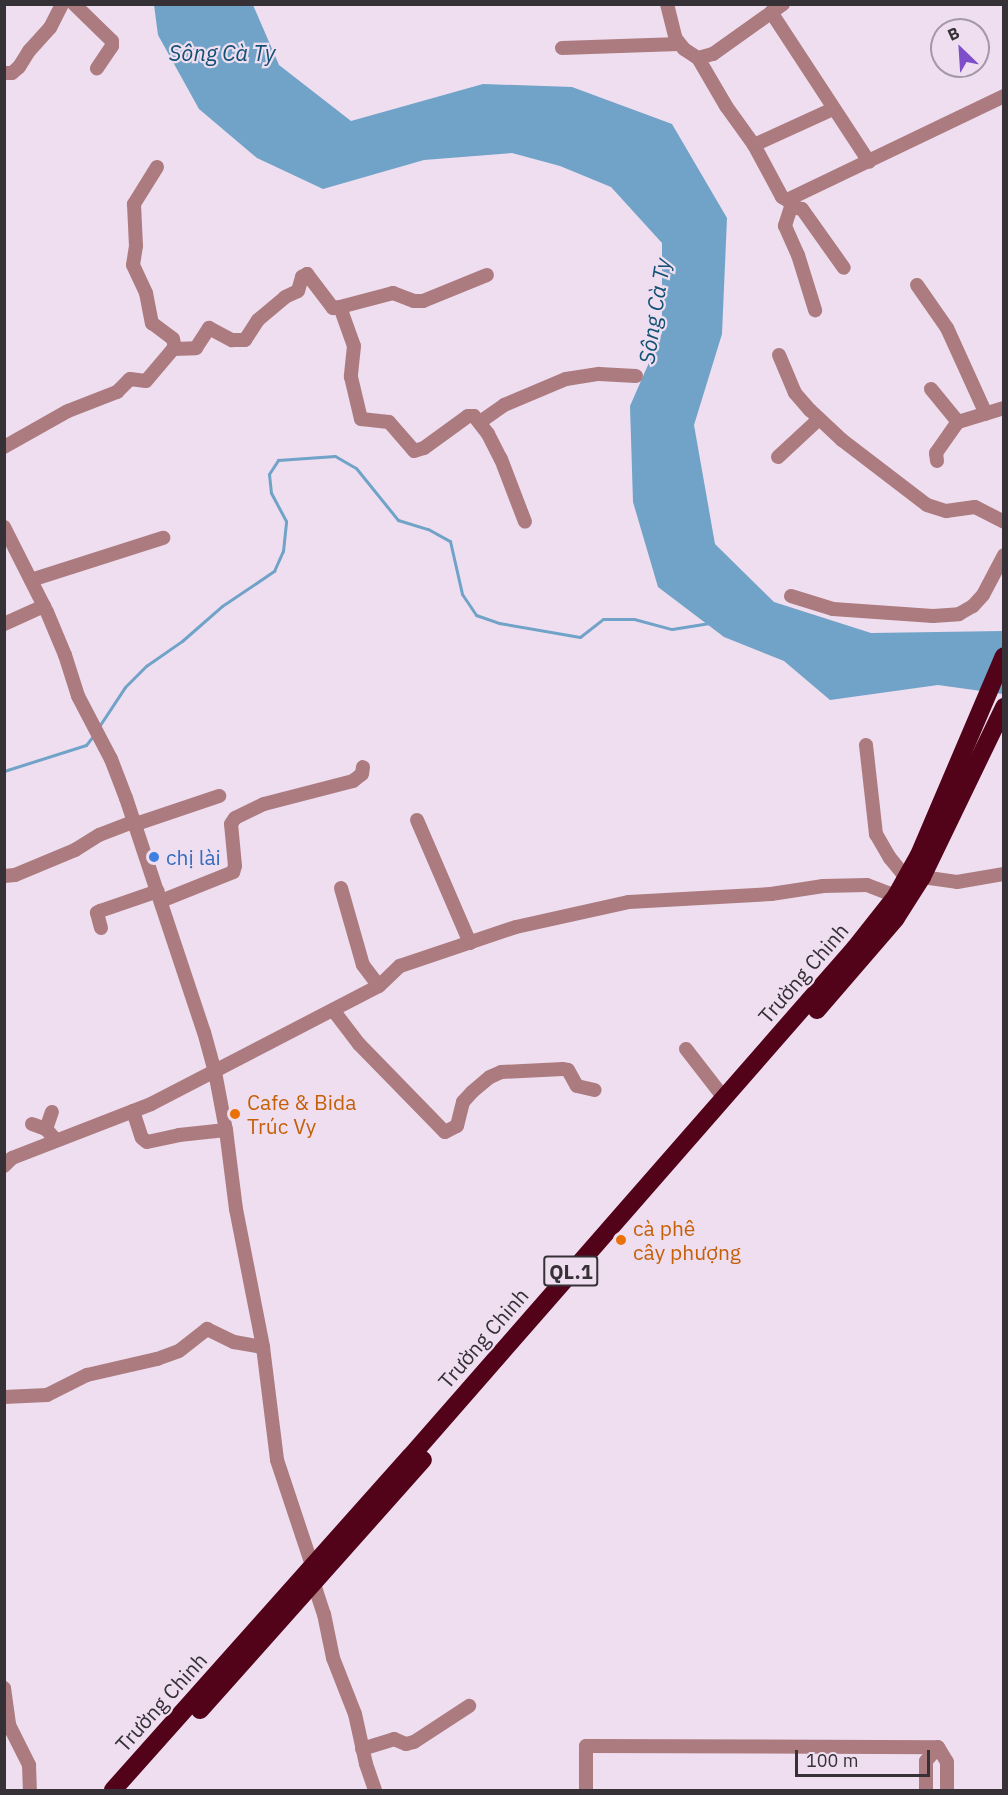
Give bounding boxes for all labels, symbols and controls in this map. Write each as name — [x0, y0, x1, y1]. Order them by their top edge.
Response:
north arrow — [930, 18, 990, 78]
text: B — [944, 22, 962, 45]
water label: Sông Cà Ty — [169, 40, 275, 66]
water label: Sông Cà Ty — [633, 256, 675, 366]
place label: chị lài — [166, 844, 221, 870]
marker: chị lài — [147, 850, 161, 864]
street label: Trường Chinh — [753, 918, 853, 1028]
place label: Cafe & Bida Trúc Vy — [247, 1089, 356, 1139]
marker: Cafe & Bida Trúc Vy — [228, 1107, 242, 1121]
place label: cà phê cây phượng — [633, 1215, 741, 1265]
marker: cà phê cây phượng — [614, 1233, 628, 1247]
road number: QL.1 — [542, 1254, 600, 1288]
street label: Trường Chinh — [433, 1283, 533, 1393]
street label: Trường Chinh — [110, 1647, 212, 1757]
scale bar — [798, 1738, 933, 1776]
text: 100 m — [806, 1749, 858, 1772]

